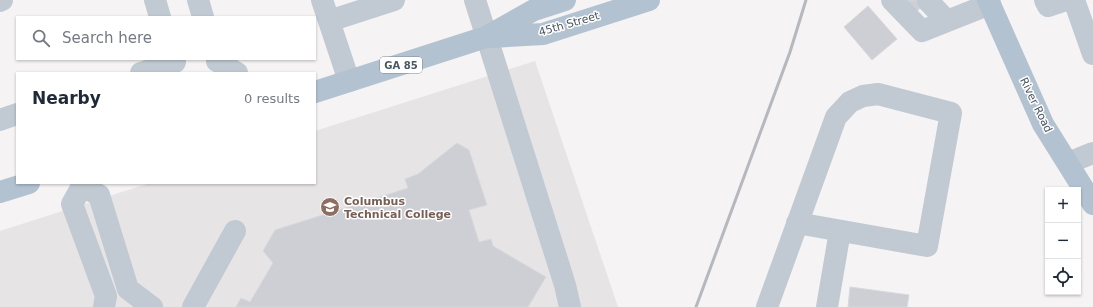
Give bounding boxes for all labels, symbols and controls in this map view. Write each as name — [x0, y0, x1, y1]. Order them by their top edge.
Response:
street label: 45th Street — [537, 9, 601, 39]
search box — [16, 16, 316, 60]
icon: search — [30, 27, 52, 49]
text: Search here — [62, 29, 152, 47]
road number: GA 85 — [380, 57, 422, 73]
street label: River Road — [1017, 75, 1055, 135]
text: Nearby — [32, 88, 101, 108]
text: 0 results — [244, 91, 300, 106]
map controls — [1045, 187, 1081, 295]
button: + — [1045, 187, 1081, 223]
place label: Columbus Technical College — [344, 195, 451, 221]
school or university icon: Columbus Technical College — [319, 196, 341, 218]
button: − — [1045, 223, 1081, 259]
button: locate — [1045, 259, 1081, 295]

